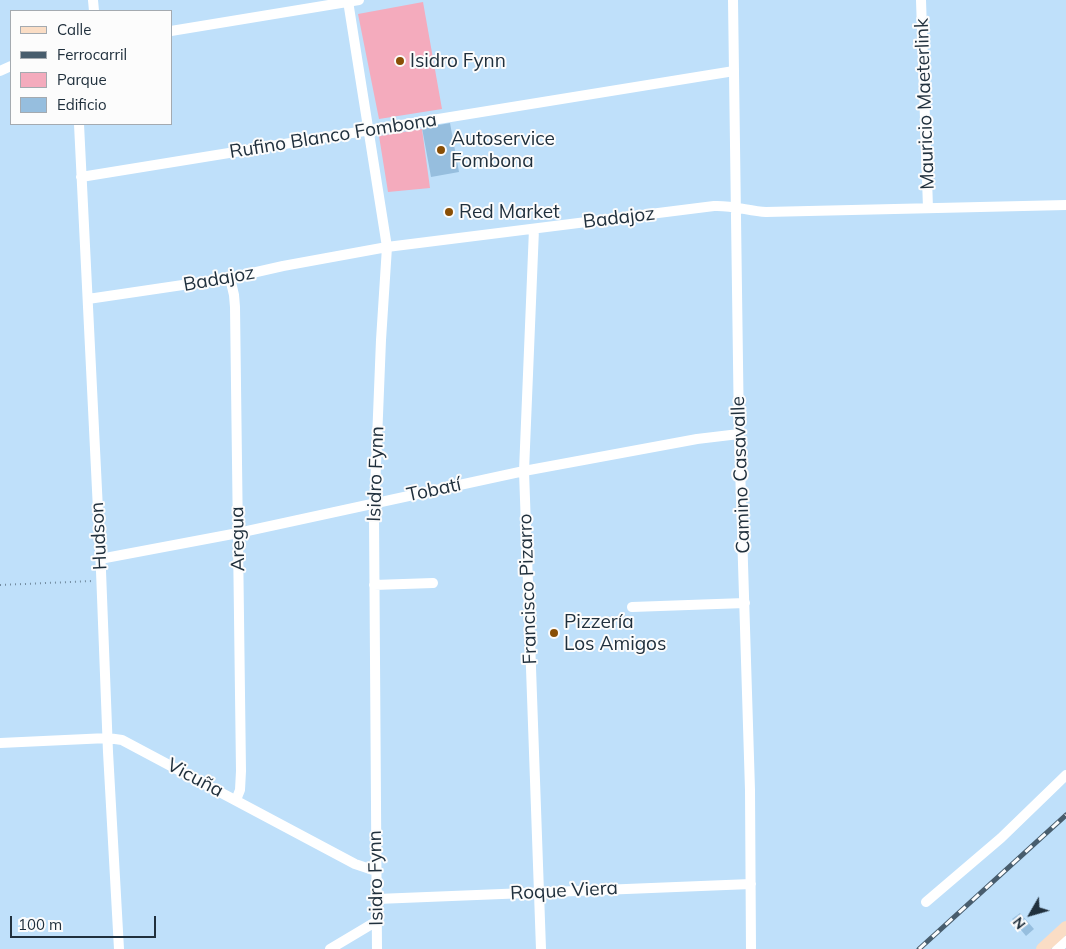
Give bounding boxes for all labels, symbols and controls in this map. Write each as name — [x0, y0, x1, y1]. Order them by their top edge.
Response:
legend — [10, 10, 172, 125]
street label: Mauricio Maeterlink — [911, 18, 939, 190]
text: Calle — [57, 20, 91, 39]
text: Ferrocarril — [57, 45, 127, 64]
place label: Isidro Fynn — [410, 50, 506, 72]
marker: Isidro Fynn — [394, 55, 406, 67]
text: Parque — [57, 70, 107, 89]
text: Edificio — [57, 95, 107, 114]
street label: Rufino Blanco Fombona — [228, 108, 438, 164]
place label: Autoservice Fombona — [451, 128, 555, 172]
marker: Autoservice Fombona — [435, 144, 447, 156]
place label: Red Market — [459, 201, 560, 223]
street label: Badajoz — [582, 202, 656, 234]
marker: Red Market — [443, 206, 455, 218]
street label: Badajoz — [181, 262, 257, 296]
street label: Camino Casavalle — [727, 396, 755, 554]
street label: Isidro Fynn — [363, 426, 389, 522]
street label: Tobatí — [405, 473, 463, 507]
street label: Hudson — [86, 501, 112, 571]
street label: Aregua — [226, 506, 250, 572]
street label: Francisco Pizarro — [514, 513, 542, 665]
place label: Pizzería Los Amigos — [564, 611, 666, 655]
marker: Pizzería Los Amigos — [548, 627, 560, 639]
street label: Vicuña — [163, 754, 227, 802]
street label: Isidro Fynn — [364, 830, 388, 926]
street label: Roque Viera — [510, 877, 618, 905]
north arrow — [1006, 889, 1056, 939]
scale bar — [12, 906, 159, 938]
text: N — [1009, 914, 1030, 933]
text: 100 m — [18, 915, 62, 934]

